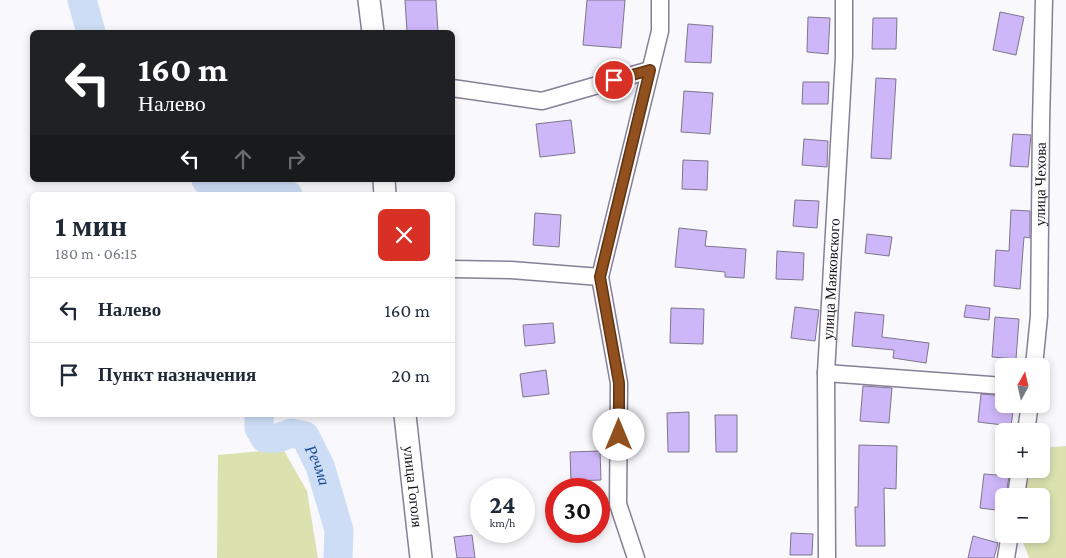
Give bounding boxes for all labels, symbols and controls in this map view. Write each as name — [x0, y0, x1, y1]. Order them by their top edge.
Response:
icon: left — [55, 50, 120, 115]
text: 160 m — [138, 50, 228, 89]
pin — [593, 59, 635, 101]
icon: arrive — [600, 66, 628, 94]
text: Налево — [138, 91, 206, 116]
street label: улица Чехова — [1032, 142, 1049, 226]
icon: left — [176, 145, 204, 173]
icon: ahead — [229, 145, 257, 173]
icon: right — [282, 145, 310, 173]
text: 1 мин — [55, 209, 127, 242]
button: close — [378, 209, 430, 261]
street label: улица Маяковского — [820, 218, 843, 340]
text: 180 m · 06:15 — [55, 245, 137, 262]
icon: left — [55, 296, 83, 324]
text: Налево — [98, 299, 161, 320]
text: 160 m — [384, 300, 430, 321]
north arrow — [995, 358, 1050, 412]
map controls — [995, 358, 1050, 543]
icon: arrive — [55, 361, 83, 389]
text: Пункт назначения — [98, 364, 256, 385]
text: 20 m — [391, 365, 430, 386]
position arrow — [592, 408, 644, 460]
button: + — [995, 423, 1050, 478]
water label: Речма — [302, 441, 334, 487]
street label: улица Гоголя — [400, 445, 426, 528]
speed limit sign: 30 — [545, 478, 610, 543]
button: − — [995, 488, 1050, 543]
text: 24 — [489, 491, 516, 518]
text: km/h — [490, 516, 515, 530]

